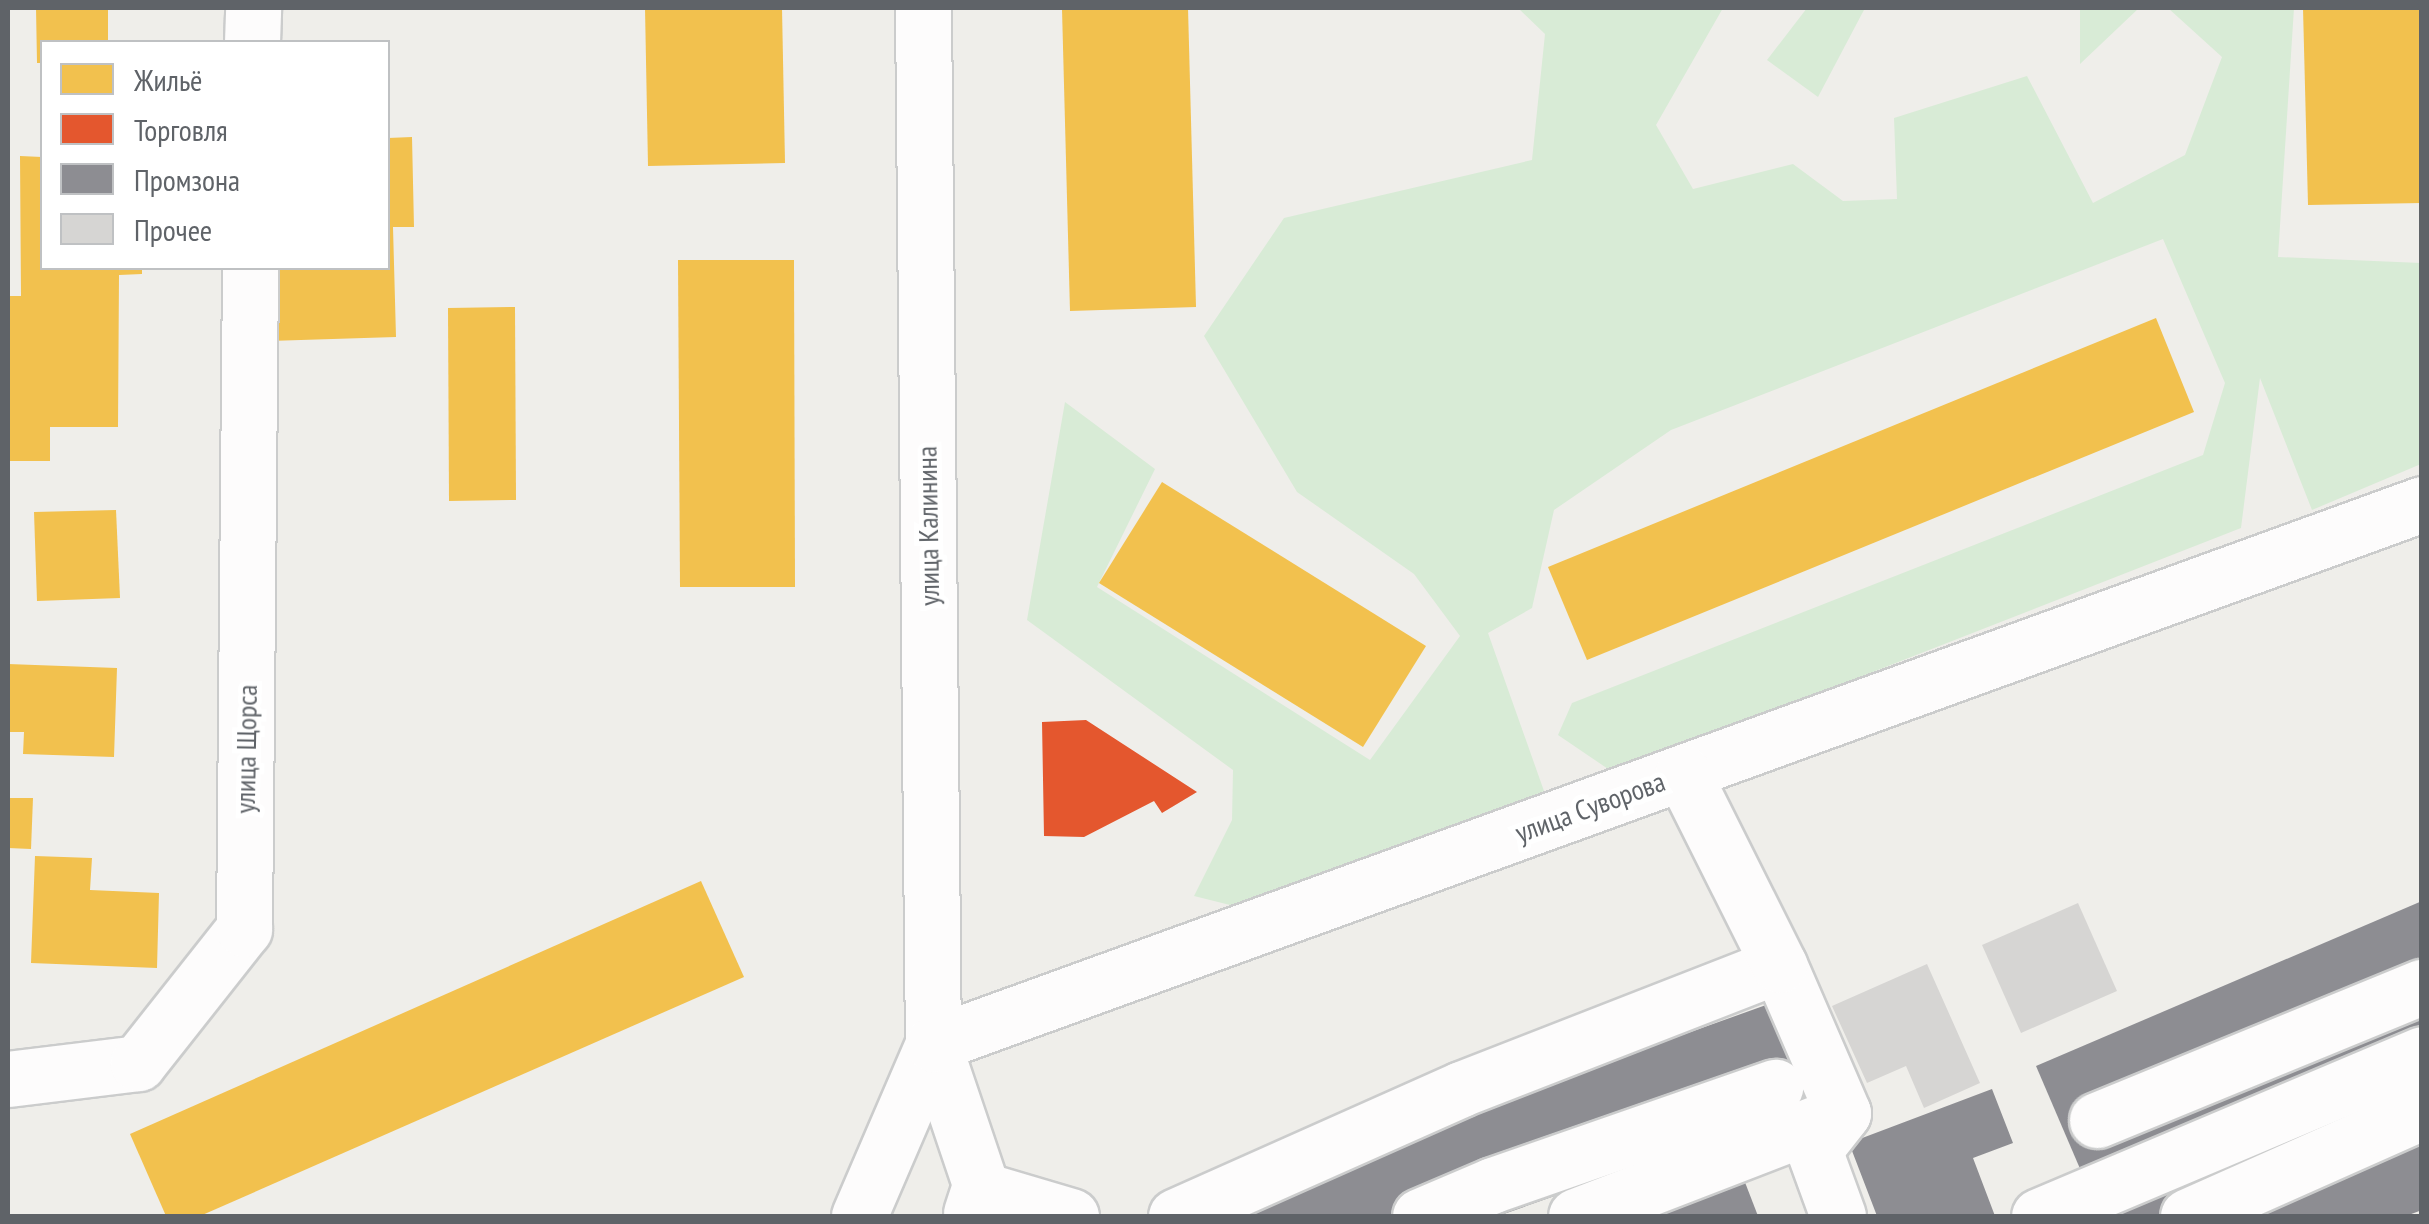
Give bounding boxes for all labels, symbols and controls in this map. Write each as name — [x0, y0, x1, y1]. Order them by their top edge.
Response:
legend — [40, 40, 390, 270]
text: Жильё — [134, 60, 202, 99]
text: Торговля — [134, 110, 228, 149]
text: Промзона — [134, 160, 240, 199]
text: Прочее — [134, 210, 212, 249]
street label: улица Калинина — [910, 446, 946, 606]
street label: улица Щорса — [228, 684, 264, 814]
street label: улица Суворова — [1511, 764, 1669, 850]

